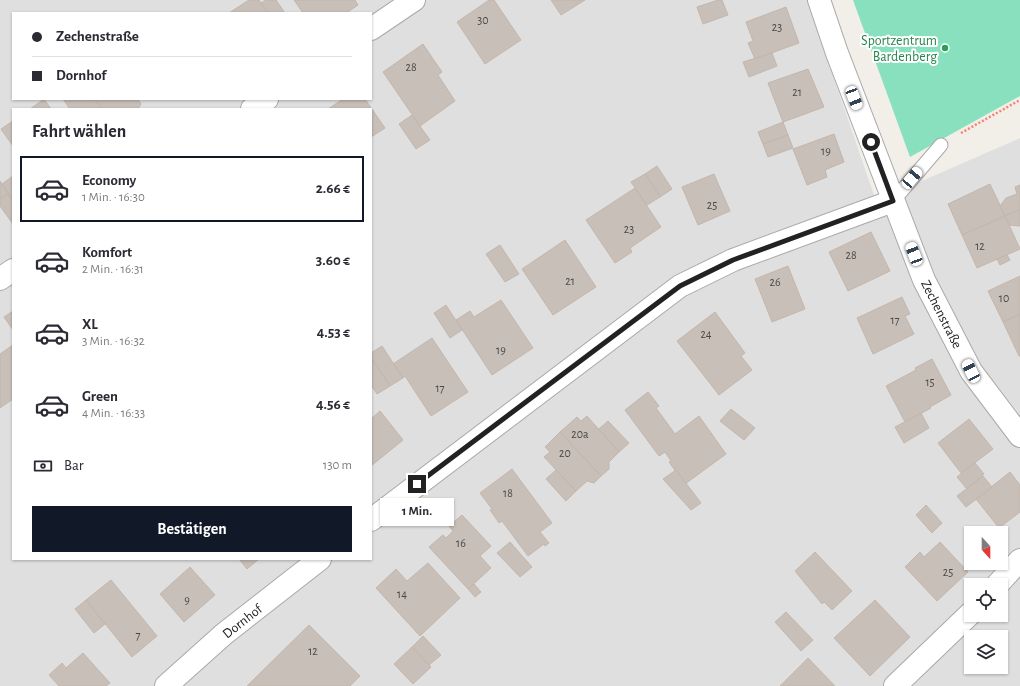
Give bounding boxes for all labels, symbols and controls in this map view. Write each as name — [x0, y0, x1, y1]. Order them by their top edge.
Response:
house number: 30 — [477, 14, 489, 26]
house number: 23 — [772, 21, 782, 33]
text: Zechenstraße — [56, 29, 139, 44]
place label: Sportzentrum Bardenberg — [861, 34, 937, 64]
marker: Sportzentrum Bardenberg — [940, 43, 950, 53]
house number: 28 — [405, 61, 417, 73]
text: Dornhof — [56, 68, 106, 83]
car — [844, 85, 864, 111]
house number: 21 — [792, 86, 802, 98]
text: Fahrt wählen — [32, 123, 126, 141]
route start — [862, 133, 880, 151]
house number: 19 — [821, 145, 831, 157]
car — [900, 165, 924, 191]
icon: car — [34, 171, 70, 207]
text: Economy — [82, 173, 136, 188]
text: 2.66 € — [316, 181, 350, 196]
text: 1 Min. · 16:30 — [82, 191, 145, 204]
house number: 25 — [707, 199, 717, 211]
house number: 23 — [624, 223, 634, 235]
house number: 12 — [975, 240, 985, 252]
car — [904, 241, 924, 267]
icon: car — [34, 243, 70, 279]
text: Komfort — [82, 245, 132, 260]
house number: 28 — [845, 249, 857, 261]
text: 3.60 € — [316, 253, 350, 268]
text: 2 Min. · 16:31 — [82, 263, 144, 276]
house number: 21 — [565, 275, 575, 287]
house number: 26 — [769, 276, 781, 288]
street label: Zechenstraße — [918, 278, 964, 351]
house number: 10 — [999, 292, 1009, 304]
house number: 17 — [890, 314, 900, 326]
icon: car — [34, 315, 70, 351]
text: XL — [82, 317, 98, 332]
text: 4.53 € — [317, 325, 350, 340]
house number: 24 — [700, 328, 712, 340]
text: 3 Min. · 16:32 — [82, 335, 145, 348]
house number: 19 — [496, 344, 506, 356]
car — [960, 358, 982, 384]
house number: 15 — [925, 376, 935, 388]
house number: 17 — [435, 382, 445, 394]
icon: car — [34, 387, 70, 423]
text: Green — [82, 389, 118, 404]
text: 4.56 € — [316, 397, 350, 412]
text: 4 Min. · 16:33 — [82, 407, 145, 420]
house number: 20a — [571, 428, 589, 440]
house number: 20 — [559, 447, 571, 459]
icon: cash — [32, 455, 54, 477]
text: Bar — [64, 458, 84, 473]
text: 130 m — [323, 459, 352, 472]
route end — [408, 475, 426, 493]
house number: 18 — [503, 487, 513, 499]
callout: 1 Min. — [380, 498, 454, 526]
text: 1 Min. — [402, 505, 432, 518]
button: Bestätigen — [32, 506, 352, 552]
north arrow — [964, 526, 1008, 570]
map controls — [964, 526, 1008, 674]
house number: 16 — [456, 537, 466, 549]
house number: 25 — [943, 566, 953, 578]
button: locate — [964, 578, 1008, 622]
house number: 14 — [397, 588, 407, 600]
house number: 9 — [184, 594, 190, 606]
street label: Dornhof — [220, 602, 266, 641]
house number: 7 — [135, 629, 141, 641]
button: layers — [964, 630, 1008, 674]
house number: 12 — [308, 645, 318, 657]

